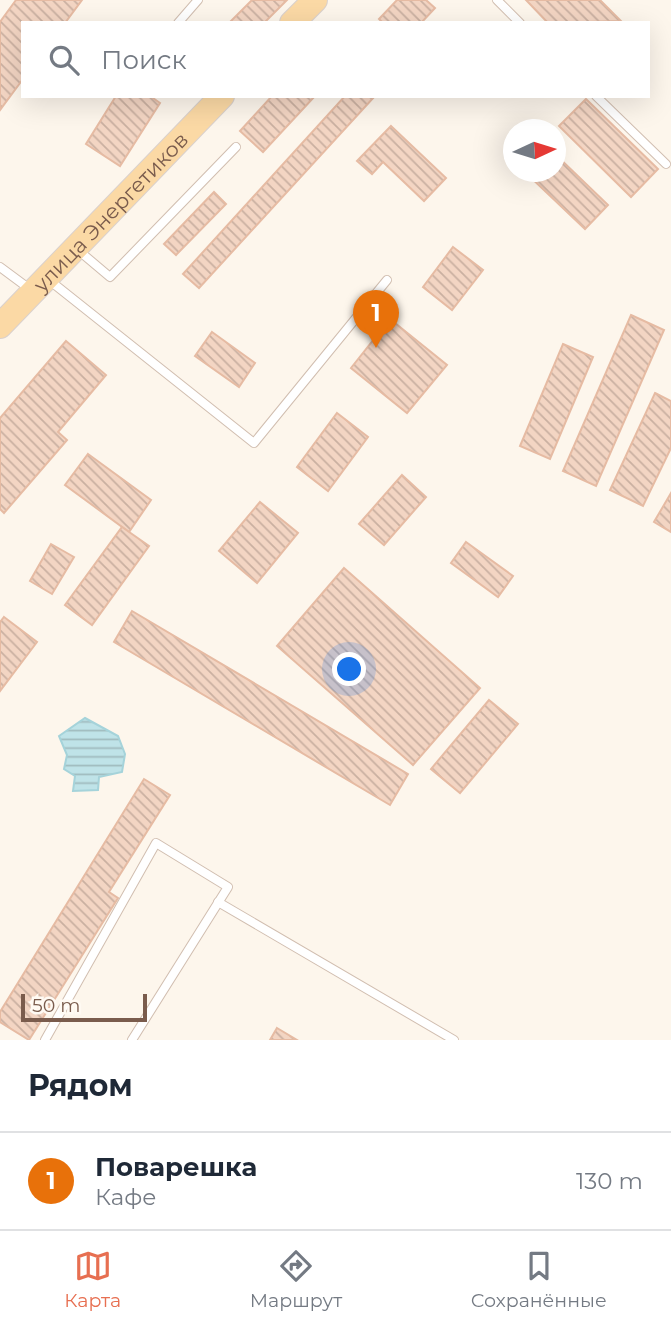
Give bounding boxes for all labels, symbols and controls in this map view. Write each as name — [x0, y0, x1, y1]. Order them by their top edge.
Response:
search box — [21, 21, 650, 98]
icon: search — [45, 41, 83, 79]
text: Поиск — [101, 44, 187, 76]
north arrow — [503, 119, 566, 182]
street label: улица Энергетиков — [27, 127, 193, 297]
pin: 1 — [353, 290, 399, 348]
your location — [332, 652, 366, 686]
scale bar — [21, 991, 147, 1023]
text: 50 m — [32, 994, 80, 1017]
text: Рядом — [28, 1067, 133, 1104]
text: Поварешка — [95, 1151, 257, 1183]
text: 1 — [46, 1167, 56, 1195]
text: 130 m — [576, 1167, 643, 1195]
text: Кафе — [95, 1183, 156, 1211]
tab: Карта — [64, 1247, 121, 1312]
tab: Маршрут — [250, 1247, 342, 1312]
tab: Сохранённые — [471, 1247, 607, 1312]

